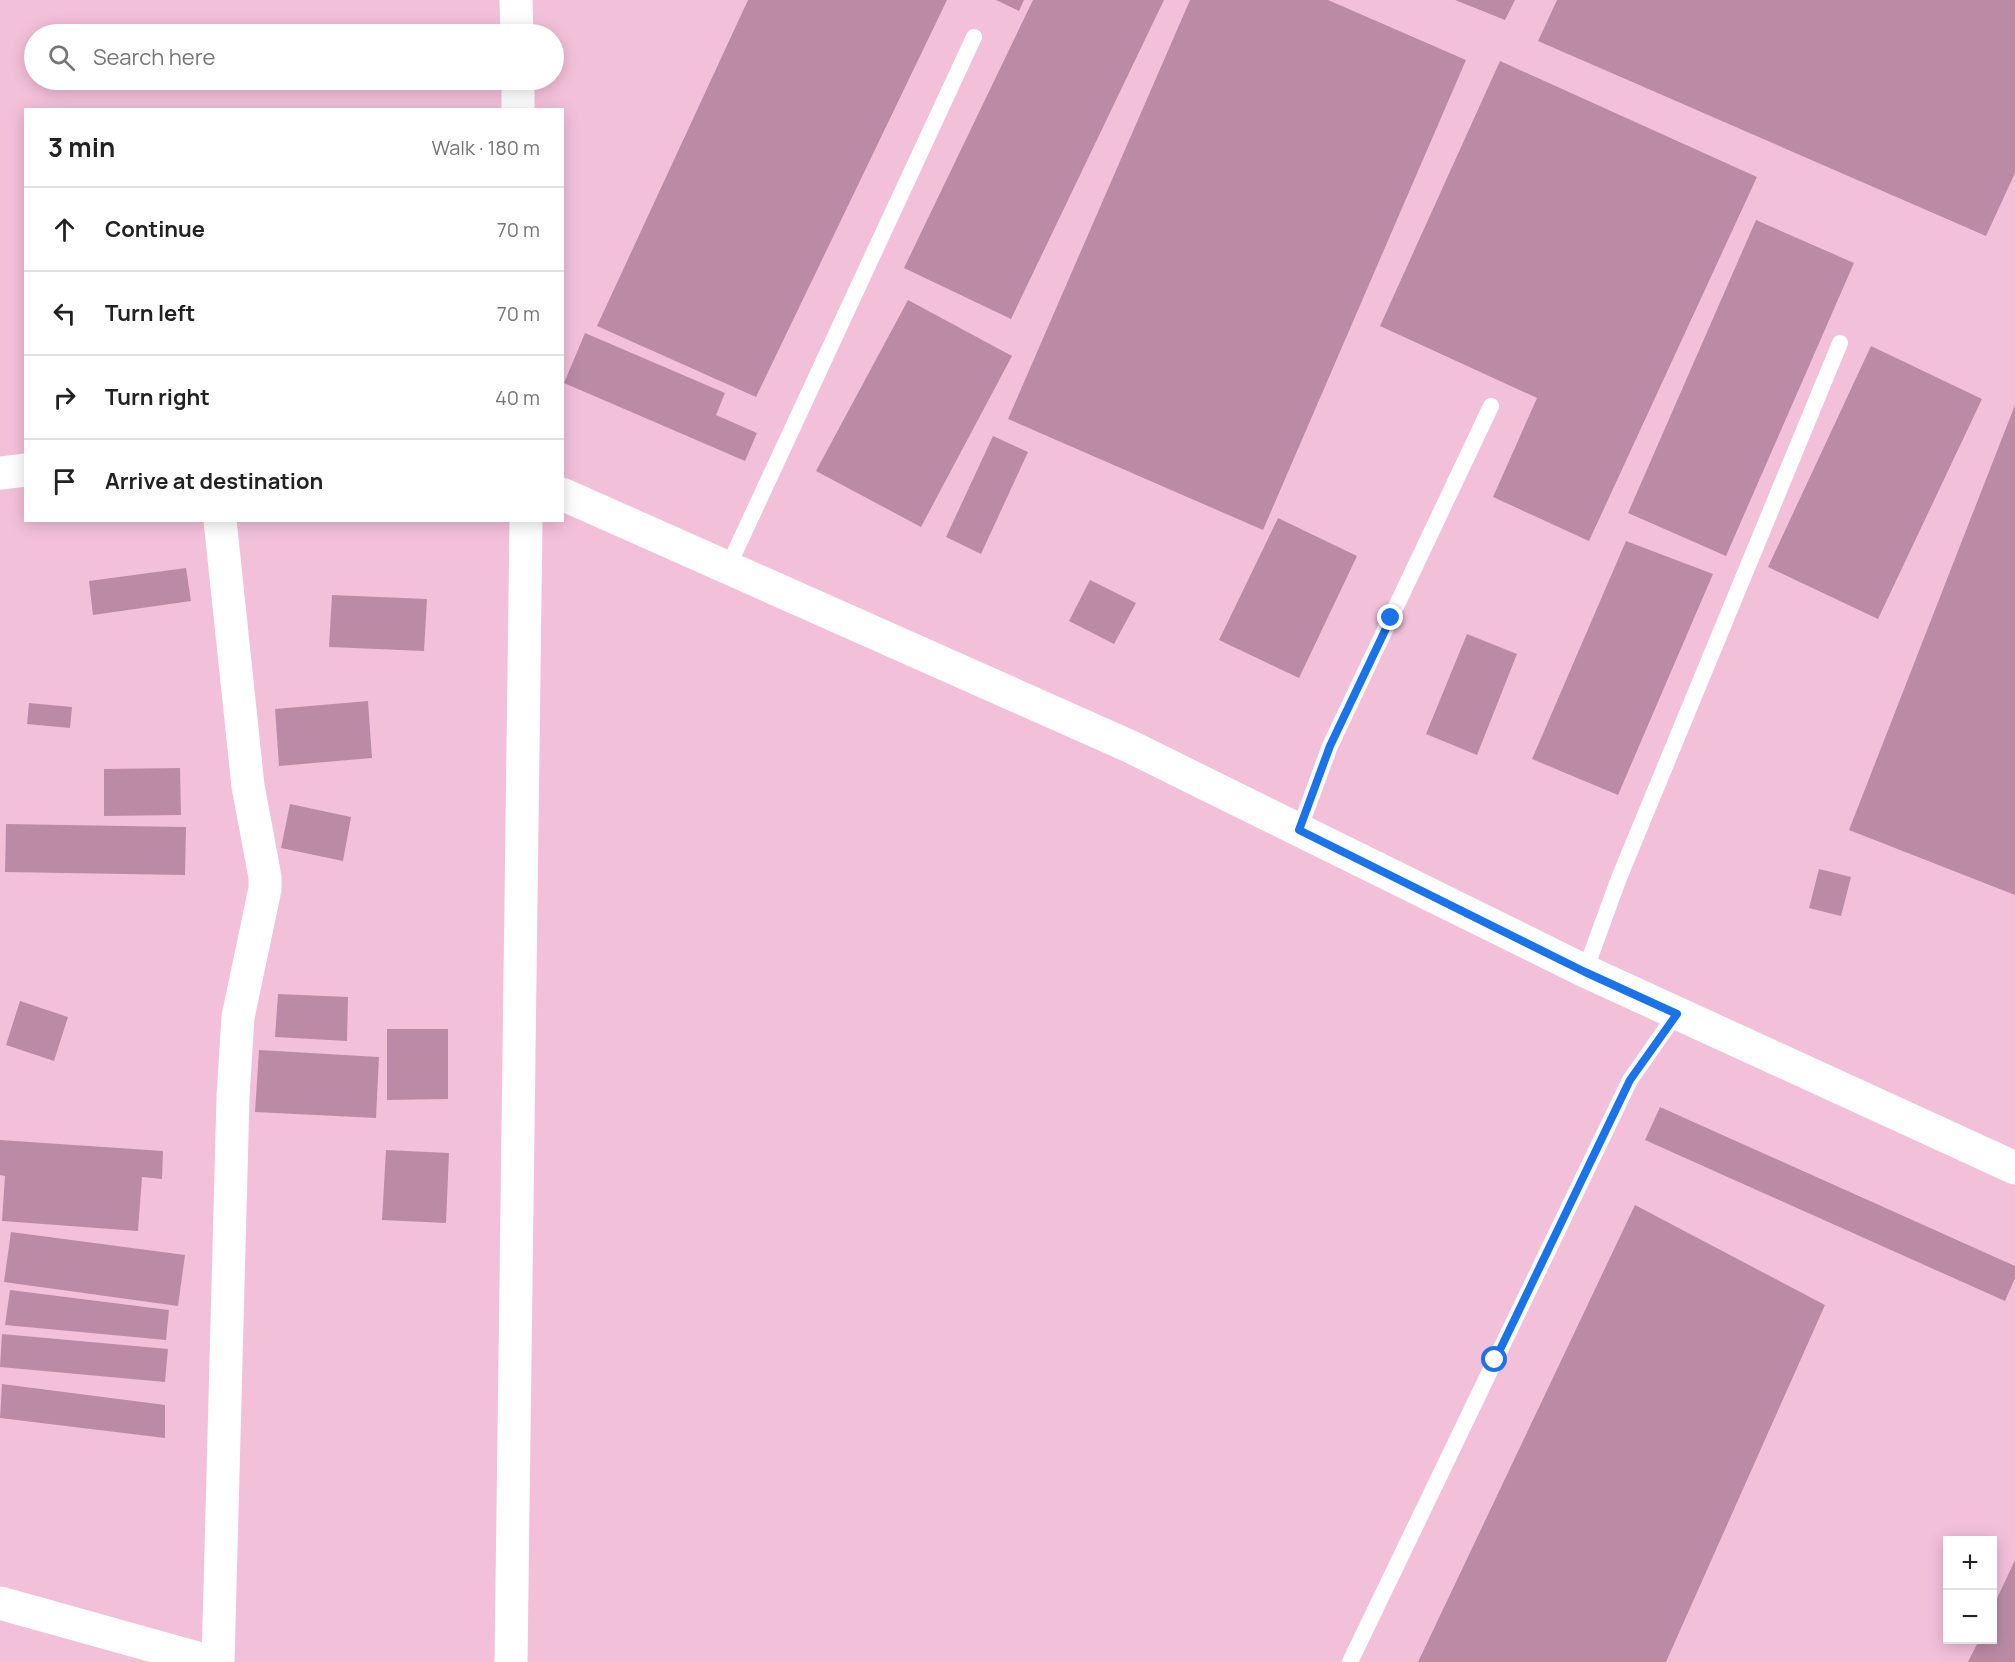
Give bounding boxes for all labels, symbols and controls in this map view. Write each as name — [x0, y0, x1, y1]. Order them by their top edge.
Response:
search box — [24, 24, 564, 90]
icon: search — [45, 41, 78, 74]
text: Search here — [93, 42, 215, 72]
text: 3 min — [48, 129, 115, 165]
text: Walk · 180 m — [431, 134, 540, 161]
icon: ahead — [48, 213, 81, 246]
text: Continue — [105, 214, 205, 244]
text: 70 m — [497, 216, 540, 243]
icon: left — [48, 297, 81, 330]
text: Turn left — [105, 298, 195, 328]
text: 70 m — [497, 300, 540, 327]
icon: right — [48, 381, 81, 414]
text: Turn right — [105, 382, 210, 412]
text: 40 m — [495, 384, 540, 411]
icon: arrive — [48, 465, 81, 498]
text: Arrive at destination — [105, 466, 323, 496]
route end — [1377, 604, 1403, 630]
route start — [1481, 1346, 1507, 1372]
map controls — [1943, 1536, 1997, 1644]
button: + — [1943, 1536, 1997, 1590]
button: − — [1943, 1590, 1997, 1644]

